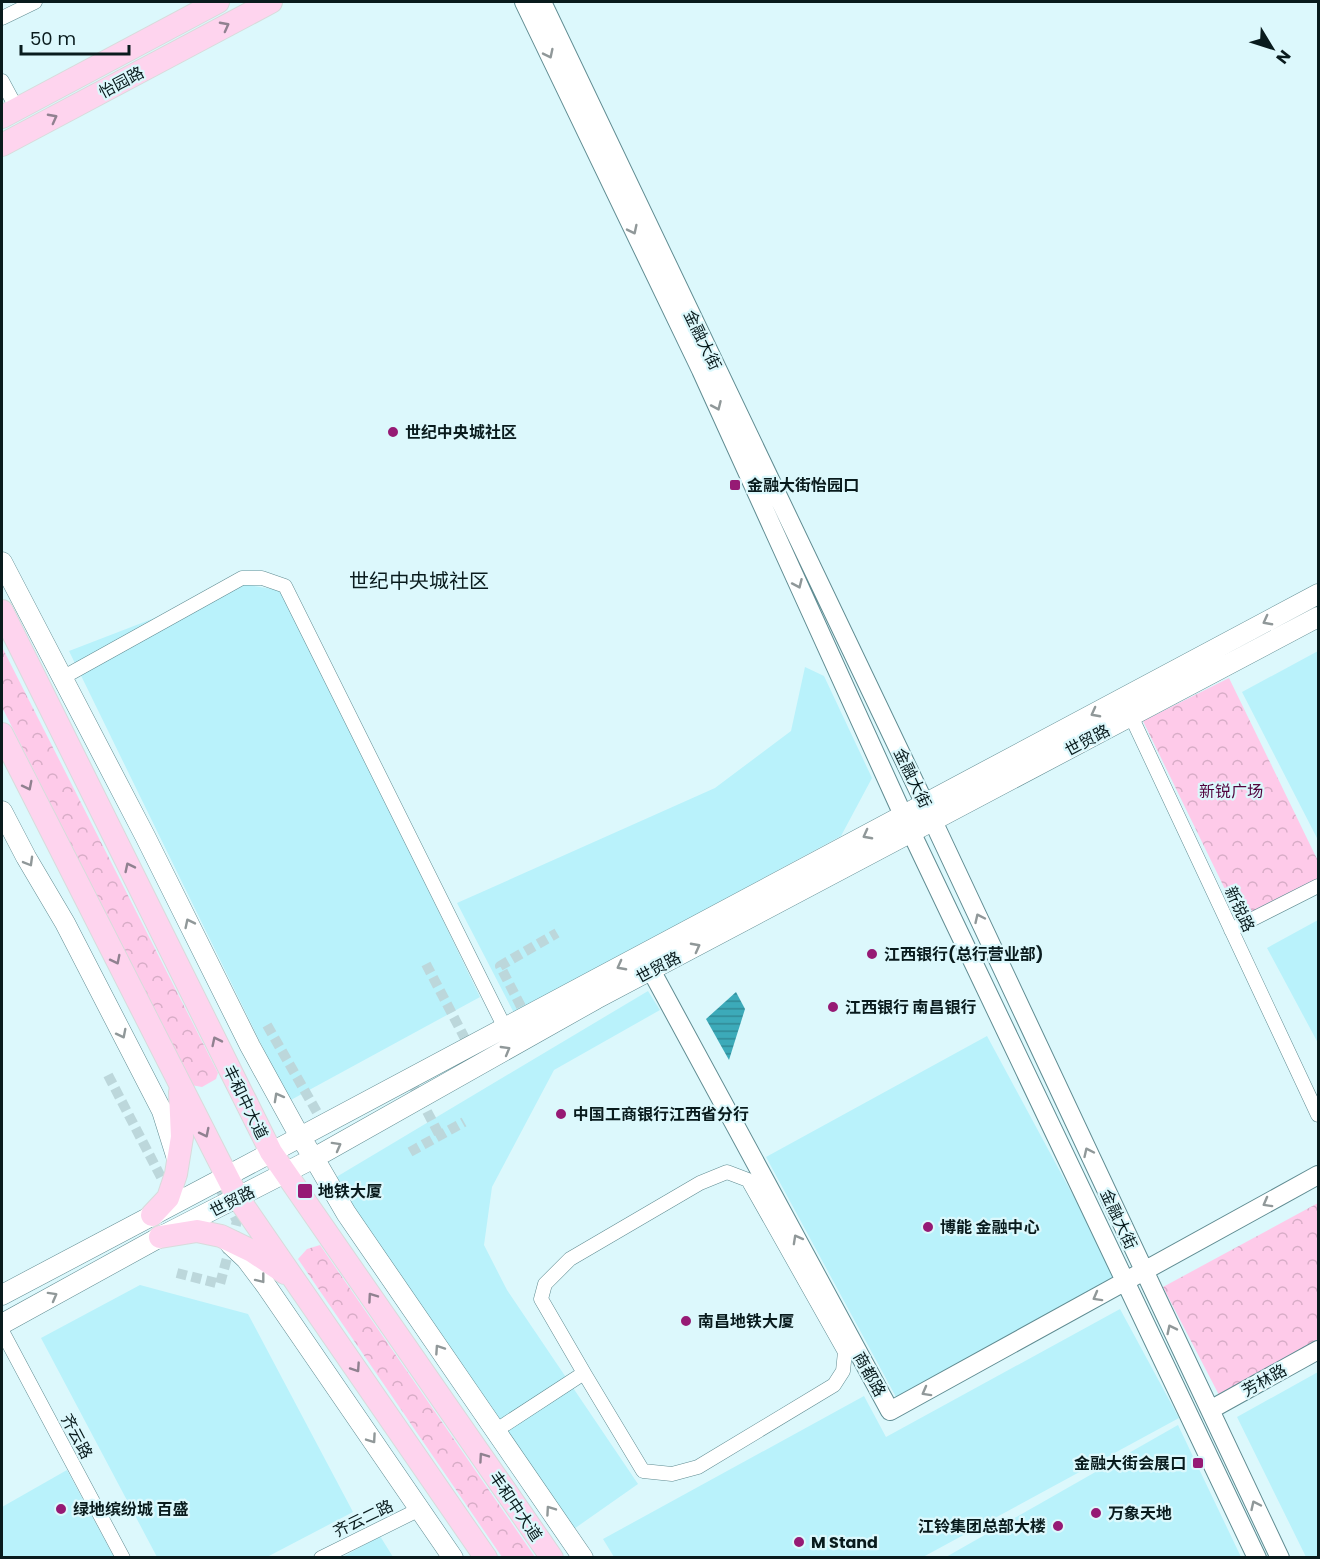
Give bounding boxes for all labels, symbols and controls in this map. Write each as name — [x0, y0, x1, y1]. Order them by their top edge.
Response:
scale bar — [21, 18, 129, 56]
north arrow — [1242, 18, 1302, 78]
one-way arrow — [219, 22, 229, 33]
text: 50 m — [30, 26, 76, 51]
text: N — [1271, 45, 1296, 69]
one-way arrow — [541, 48, 553, 59]
street label: 怡园路 — [95, 61, 148, 104]
one-way arrow — [47, 114, 57, 125]
one-way arrow — [626, 223, 638, 234]
street label: 金融大街 — [678, 306, 727, 374]
one-way arrow — [710, 400, 722, 411]
place label: 世纪中央城社区 — [405, 421, 517, 444]
marker: 世纪中央城社区 — [386, 425, 400, 439]
place label: 金融大街怡园口 — [747, 474, 859, 497]
marker: 金融大街怡园口 — [728, 478, 742, 492]
district label: 世纪中央城社区 — [349, 567, 489, 595]
one-way arrow — [790, 577, 802, 588]
one-way arrow — [1262, 614, 1273, 626]
one-way arrow — [1091, 706, 1101, 717]
street label: 世贸路 — [1061, 719, 1114, 762]
street label: 金融大街 — [888, 744, 937, 812]
one-way arrow — [21, 780, 32, 790]
park label: 新锐广场 — [1199, 780, 1263, 803]
one-way arrow — [862, 827, 873, 839]
one-way arrow — [22, 856, 33, 866]
one-way arrow — [125, 863, 136, 873]
street label: 新锐路 — [1219, 883, 1260, 936]
one-way arrow — [974, 914, 986, 925]
one-way arrow — [184, 918, 196, 929]
one-way arrow — [690, 943, 700, 954]
place label: 江西银行(总行营业部) — [884, 943, 1043, 966]
street label: 世贸路 — [632, 946, 685, 989]
marker: 江西银行(总行营业部) — [865, 947, 879, 961]
one-way arrow — [109, 953, 121, 964]
one-way arrow — [617, 959, 627, 970]
place label: 江西银行 南昌银行 — [845, 996, 976, 1019]
marker: 江西银行 南昌银行 — [826, 1000, 840, 1014]
one-way arrow — [115, 1027, 126, 1038]
one-way arrow — [212, 1037, 223, 1048]
one-way arrow — [500, 1046, 511, 1057]
street label: 丰和中大道 — [218, 1061, 273, 1143]
one-way arrow — [274, 1092, 285, 1103]
place label: 中国工商银行江西省分行 — [573, 1103, 749, 1126]
marker: 中国工商银行江西省分行 — [554, 1107, 568, 1121]
one-way arrow — [198, 1127, 209, 1138]
one-way arrow — [330, 1142, 341, 1153]
one-way arrow — [1084, 1147, 1096, 1158]
street label: 世贸路 — [206, 1180, 259, 1223]
place label: 地铁大厦 — [318, 1180, 382, 1203]
marker: 地铁大厦 — [296, 1182, 314, 1200]
street label: 金融大街 — [1095, 1185, 1142, 1253]
one-way arrow — [1263, 1196, 1273, 1207]
place label: 博能 金融中心 — [940, 1216, 1039, 1239]
marker: 博能 金融中心 — [921, 1220, 935, 1234]
one-way arrow — [793, 1234, 804, 1245]
one-way arrow — [254, 1272, 265, 1283]
one-way arrow — [1092, 1290, 1103, 1301]
one-way arrow — [47, 1292, 57, 1303]
one-way arrow — [368, 1293, 379, 1304]
place label: 南昌地铁大厦 — [698, 1310, 794, 1333]
marker: 南昌地铁大厦 — [679, 1314, 693, 1328]
one-way arrow — [1167, 1324, 1179, 1335]
one-way arrow — [435, 1345, 446, 1356]
street label: 商都路 — [848, 1348, 891, 1401]
street label: 芳林路 — [1238, 1359, 1291, 1402]
one-way arrow — [348, 1361, 359, 1372]
one-way arrow — [922, 1384, 932, 1396]
street label: 齐云路 — [55, 1410, 98, 1463]
one-way arrow — [365, 1433, 376, 1444]
place label: 金融大街会展口 — [1074, 1452, 1186, 1475]
one-way arrow — [479, 1453, 490, 1464]
marker: 金融大街会展口 — [1191, 1456, 1205, 1470]
street label: 丰和中大道 — [484, 1467, 547, 1546]
street label: 齐云二路 — [329, 1494, 397, 1543]
place label: 绿地缤纷城 百盛 — [73, 1498, 188, 1521]
one-way arrow — [1251, 1500, 1263, 1511]
marker: 绿地缤纷城 百盛 — [54, 1502, 68, 1516]
place label: 万象天地 — [1108, 1502, 1172, 1525]
one-way arrow — [546, 1505, 557, 1516]
marker: 万象天地 — [1089, 1506, 1103, 1520]
place label: 江铃集团总部大楼 — [918, 1515, 1046, 1538]
marker: 江铃集团总部大楼 — [1051, 1519, 1065, 1533]
place label: M Stand — [811, 1531, 878, 1554]
marker: M Stand — [792, 1535, 806, 1549]

